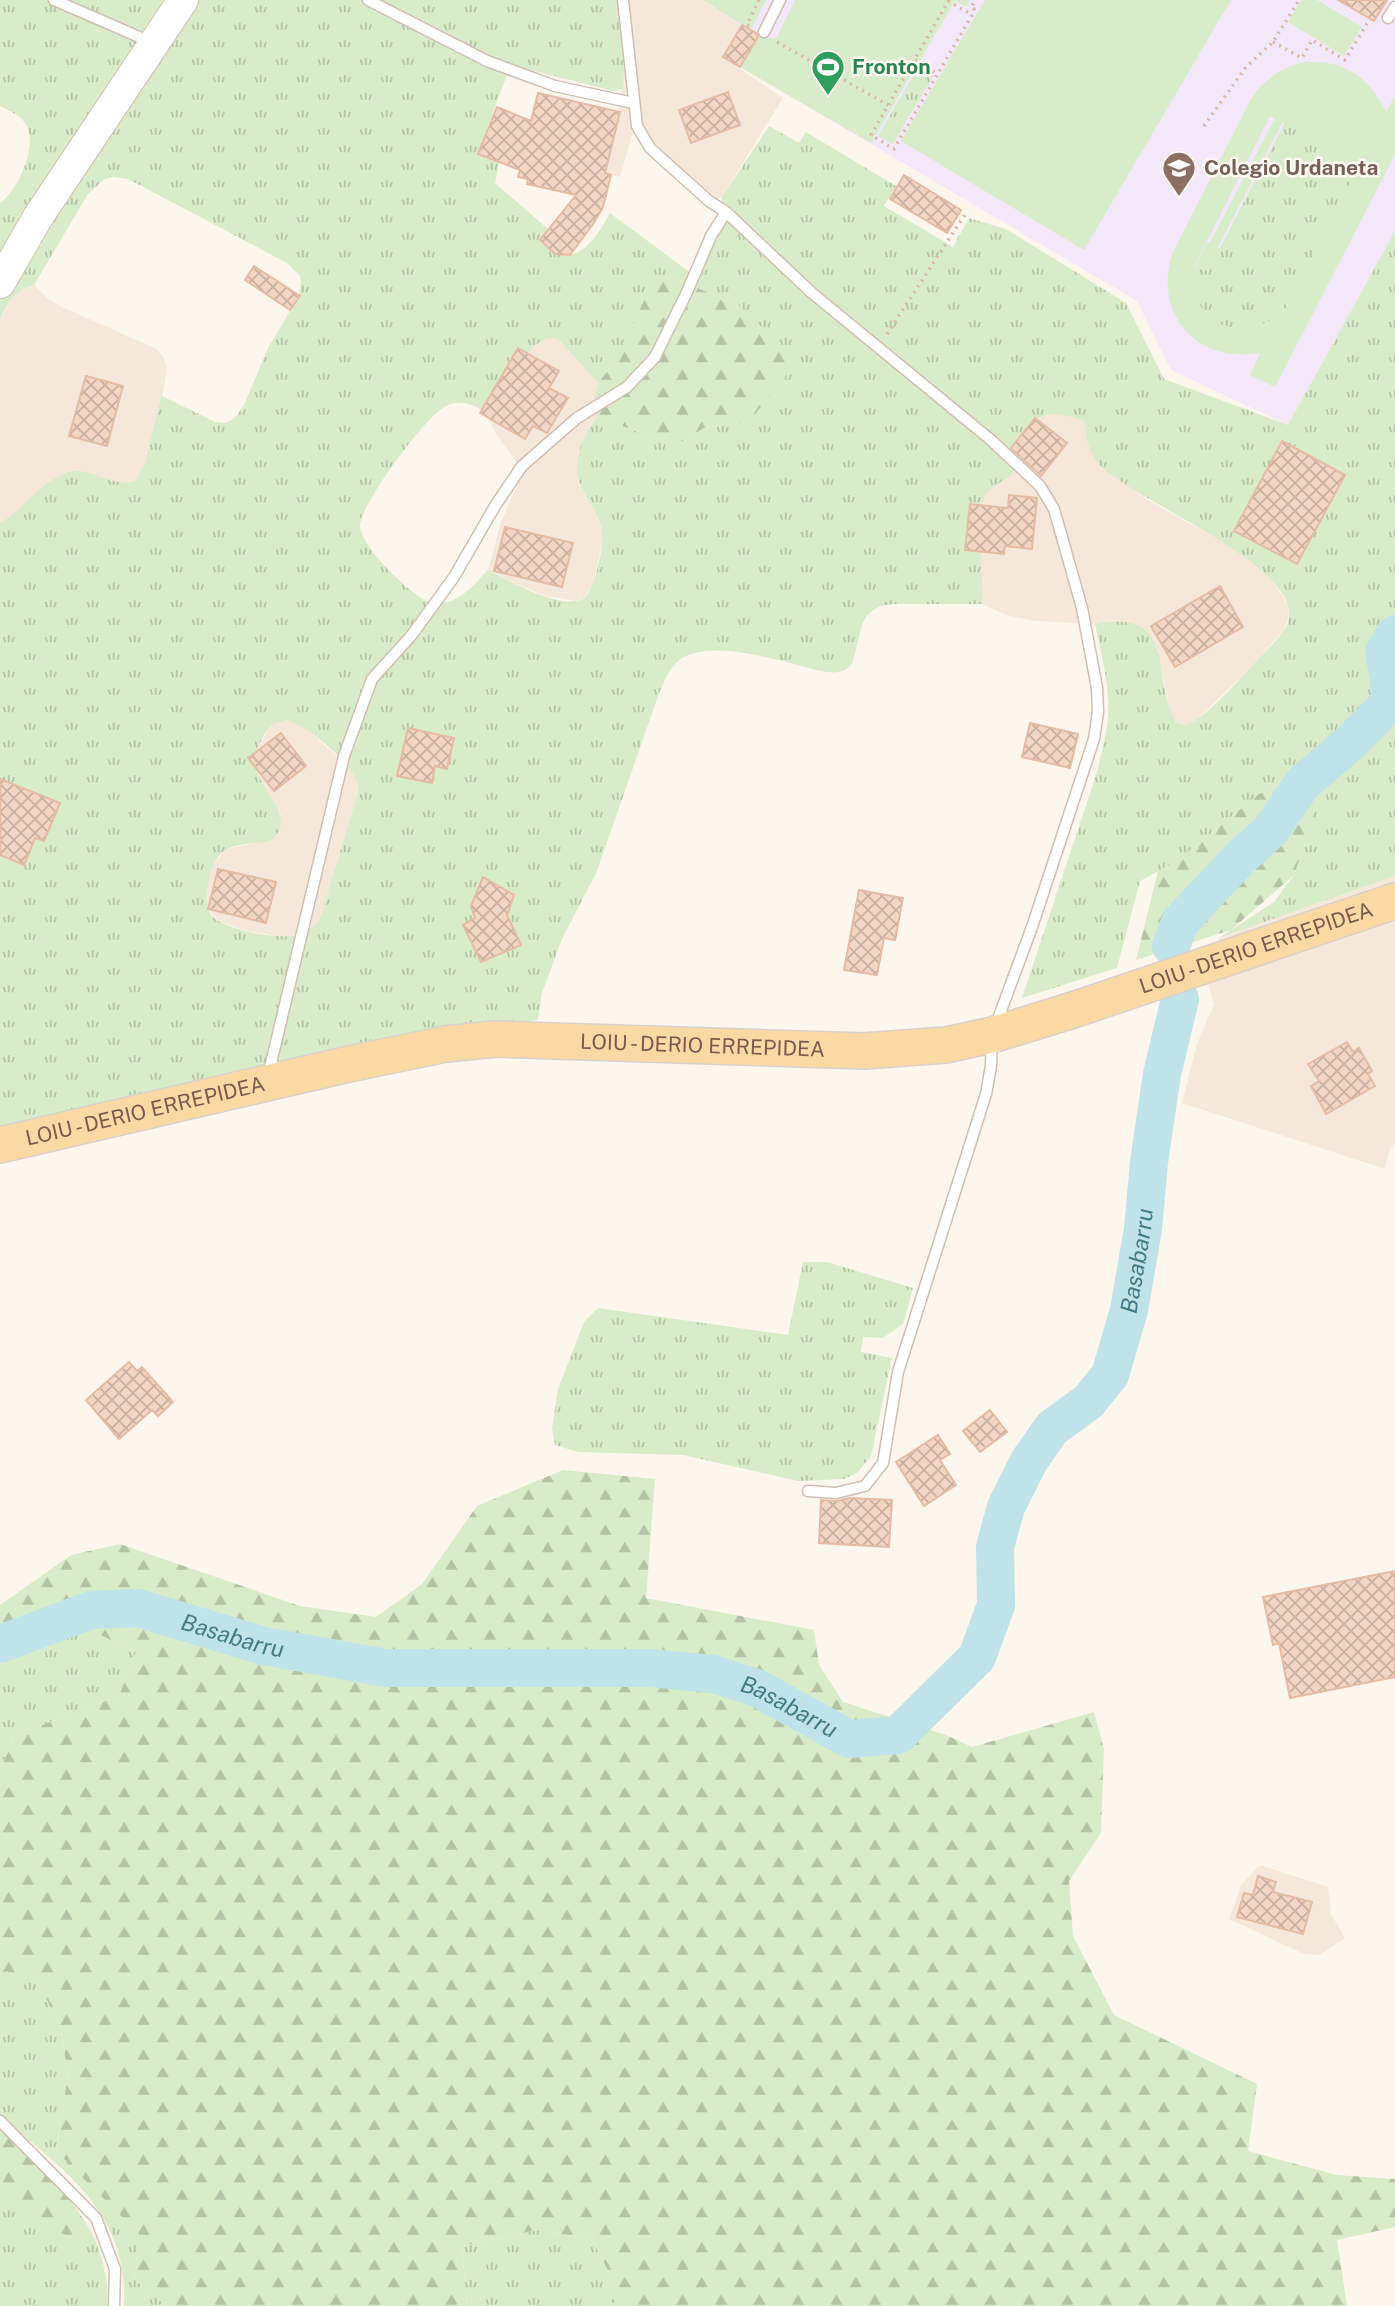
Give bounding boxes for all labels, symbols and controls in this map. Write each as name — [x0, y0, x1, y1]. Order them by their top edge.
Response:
sports icon: Fronton — [809, 48, 847, 97]
place label: Fronton — [852, 54, 931, 79]
school or university icon: Colegio Urdaneta — [1160, 149, 1198, 198]
place label: Colegio Urdaneta — [1204, 155, 1378, 180]
street label: LOIU - DERIO ERREPIDEA — [1136, 896, 1376, 999]
street label: LOIU - DERIO ERREPIDEA — [579, 1029, 825, 1062]
street label: LOIU - DERIO ERREPIDEA — [23, 1071, 267, 1151]
water label: Basabarru — [1115, 1207, 1158, 1315]
water label: Basabarru — [178, 1608, 286, 1662]
water label: Basabarru — [738, 1670, 842, 1743]

